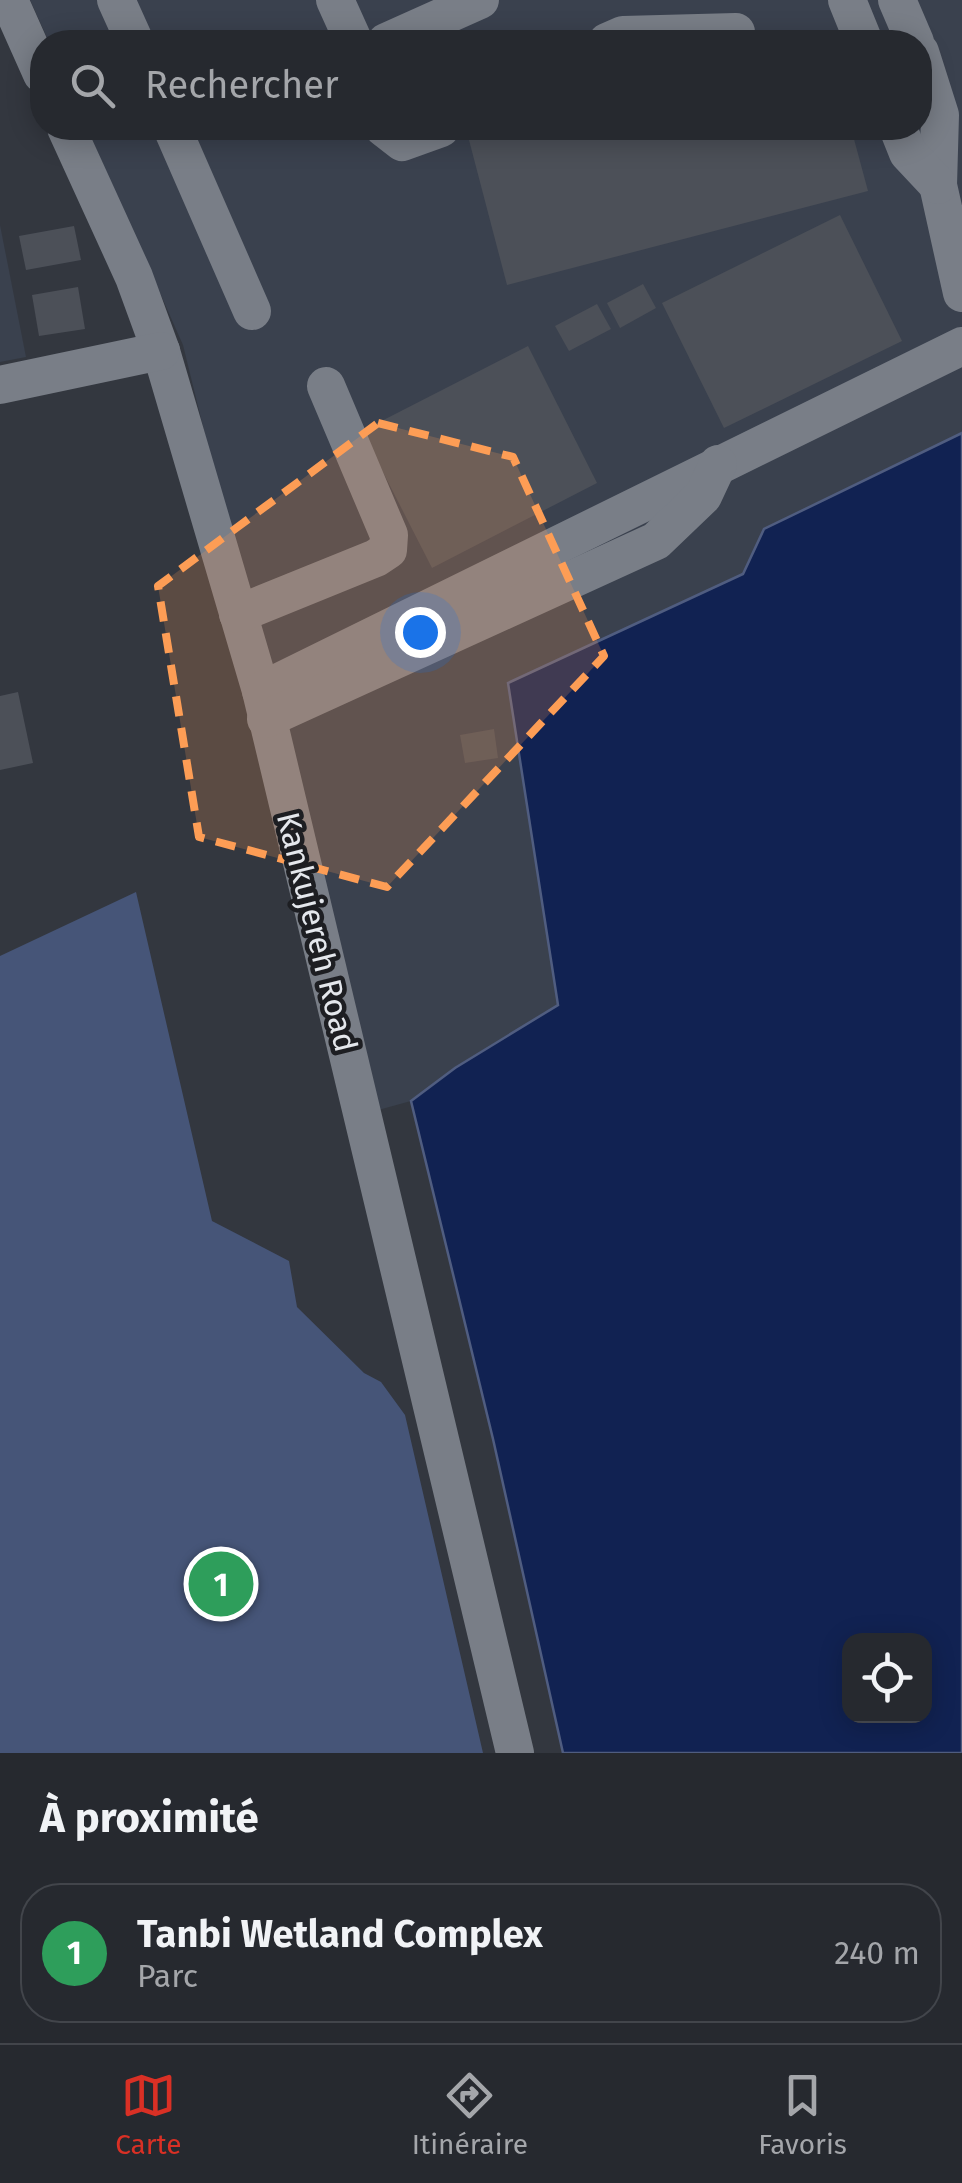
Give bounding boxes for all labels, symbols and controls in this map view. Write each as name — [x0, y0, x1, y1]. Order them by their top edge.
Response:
search box — [30, 30, 932, 140]
icon: search — [65, 58, 120, 113]
text: Rechercher — [145, 62, 339, 108]
your location — [395, 607, 446, 658]
street label: Kankujereh Road — [269, 808, 365, 1056]
pin: 1 — [188, 1546, 254, 1622]
map controls — [842, 1633, 932, 1723]
button: locate — [842, 1633, 932, 1723]
text: À proximité — [40, 1793, 259, 1843]
text: Tanbi Wetland Complex — [137, 1911, 543, 1957]
text: 1 — [67, 1934, 82, 1972]
text: 240 m — [834, 1934, 920, 1972]
text: Parc — [137, 1957, 198, 1995]
tab: Carte — [115, 2068, 182, 2161]
tab: Itinéraire — [412, 2068, 528, 2161]
tab: Favoris — [758, 2068, 847, 2161]

